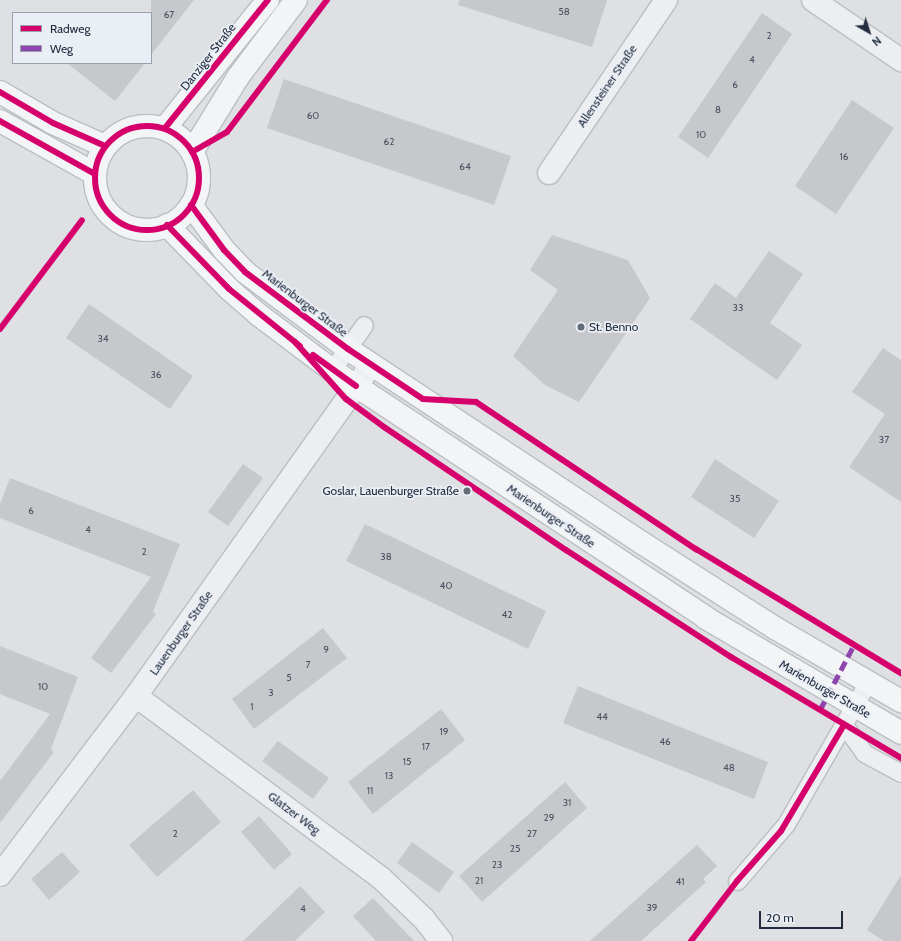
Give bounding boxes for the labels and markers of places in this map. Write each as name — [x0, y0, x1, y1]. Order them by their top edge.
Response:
place label: St. Benno — [589, 320, 638, 334]
marker: St. Benno — [576, 322, 586, 332]
place label: Goslar, Lauenburger Straße — [323, 484, 459, 498]
marker: Goslar, Lauenburger Straße — [462, 486, 472, 496]

